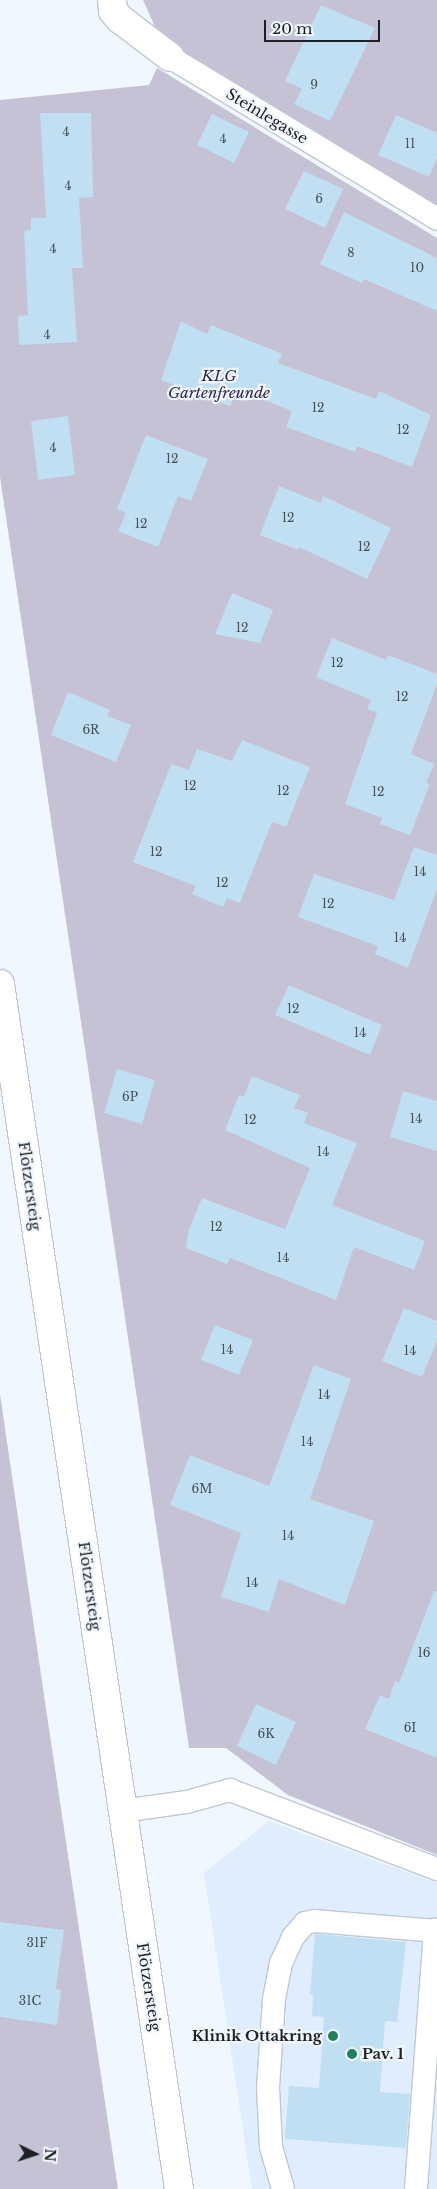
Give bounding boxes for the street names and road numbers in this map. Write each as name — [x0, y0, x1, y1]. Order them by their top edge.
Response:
street label: Steinlegasse — [223, 85, 311, 147]
street label: Flötzersteig — [15, 1140, 45, 1232]
street label: Flötzersteig — [75, 1540, 105, 1632]
street label: Flötzersteig — [133, 1941, 165, 2033]

